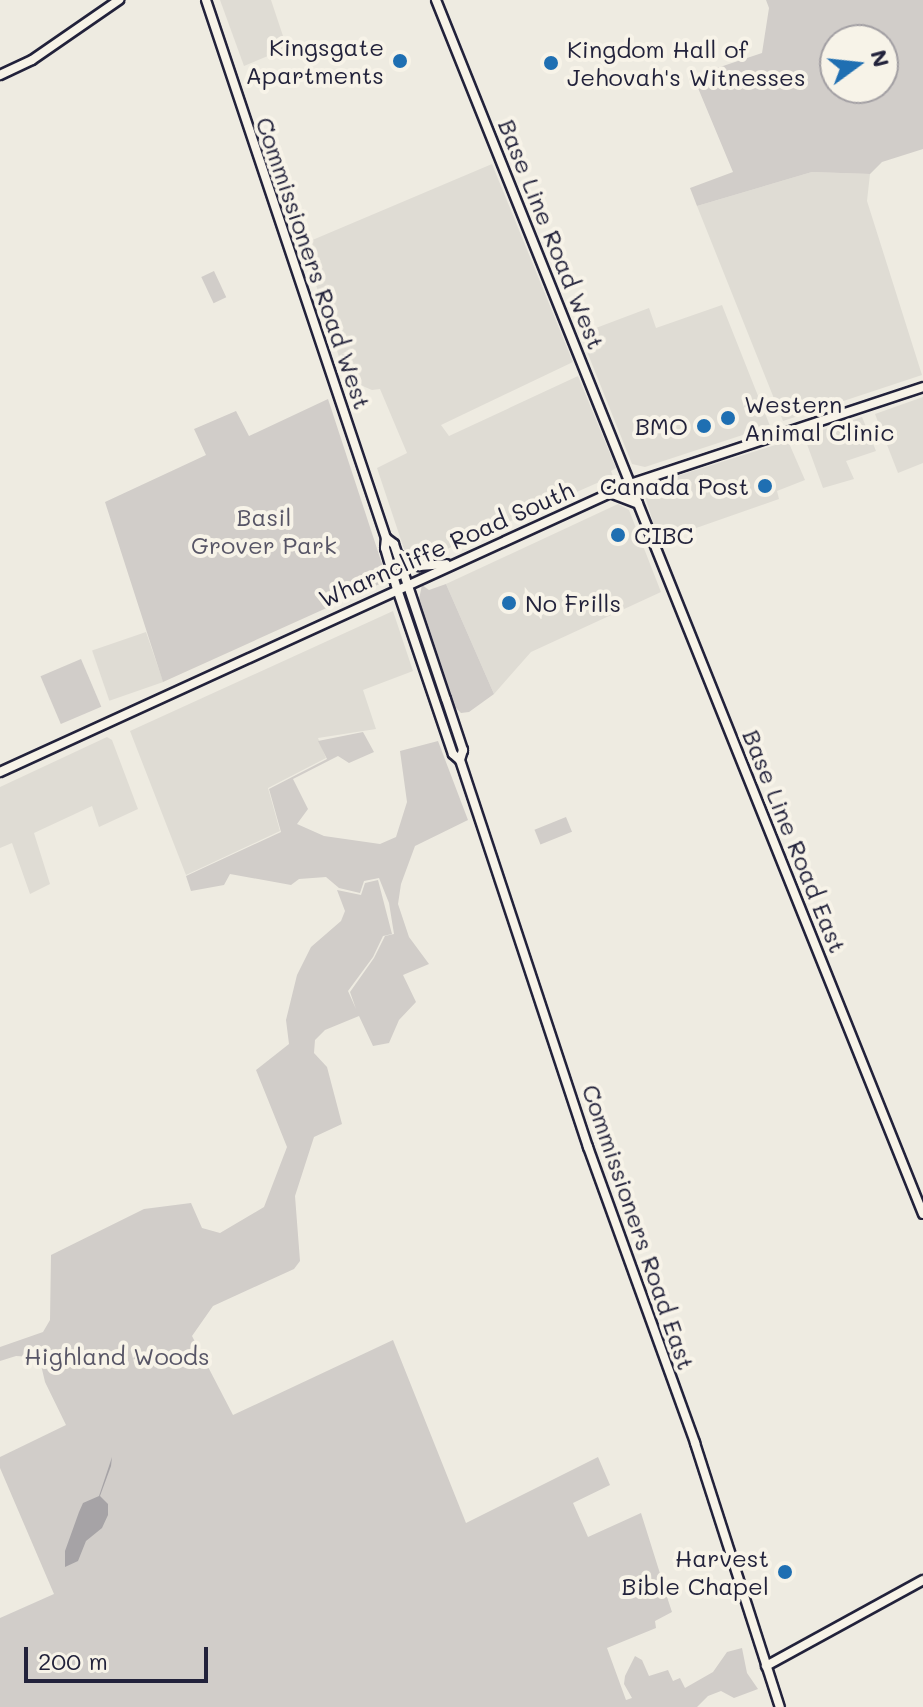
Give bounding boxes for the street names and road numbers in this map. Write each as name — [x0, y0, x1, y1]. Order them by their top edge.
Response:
street label: Commissioners Road West — [250, 113, 378, 413]
street label: Base Line Road West — [493, 115, 611, 353]
street label: Wharncliffe Road South — [314, 475, 578, 613]
street label: Base Line Road East — [737, 725, 853, 957]
street label: Commissioners Road East — [577, 1081, 701, 1373]

